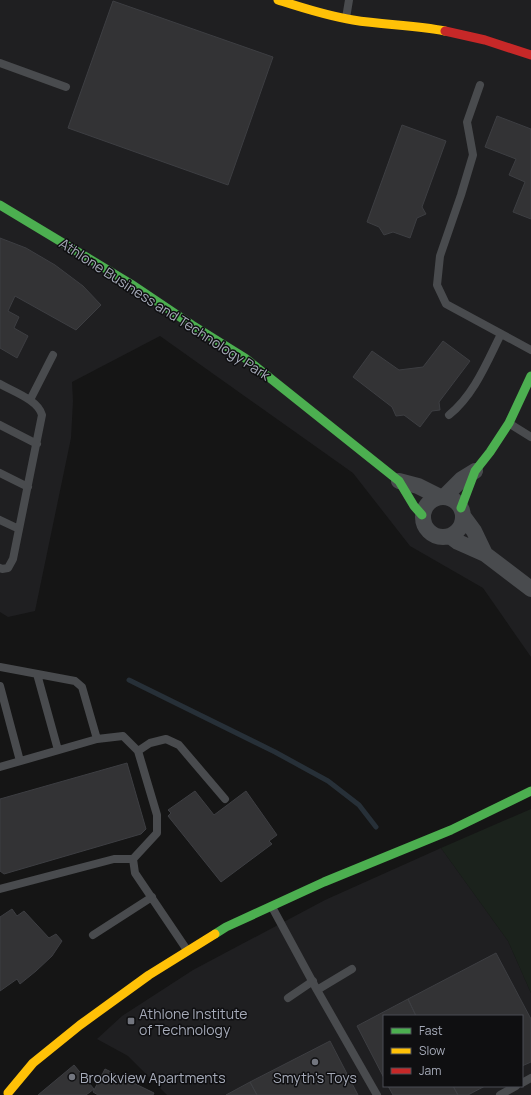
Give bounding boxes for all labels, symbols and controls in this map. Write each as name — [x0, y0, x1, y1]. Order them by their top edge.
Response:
street label: Athlone Business and Technology Park — [56, 234, 275, 385]
place label: Athlone Institute of Technology — [139, 1004, 248, 1039]
legend — [383, 1015, 523, 1087]
marker: Athlone Institute of Technology — [126, 1016, 136, 1026]
text: Fast — [419, 1022, 443, 1039]
text: Slow — [419, 1042, 445, 1059]
marker: Smyth's Toys — [310, 1057, 320, 1067]
text: Jam — [419, 1062, 441, 1079]
place label: Brookview Apartments — [80, 1068, 225, 1087]
place label: Smyth's Toys — [273, 1068, 357, 1087]
marker: Brookview Apartments — [67, 1072, 77, 1082]

